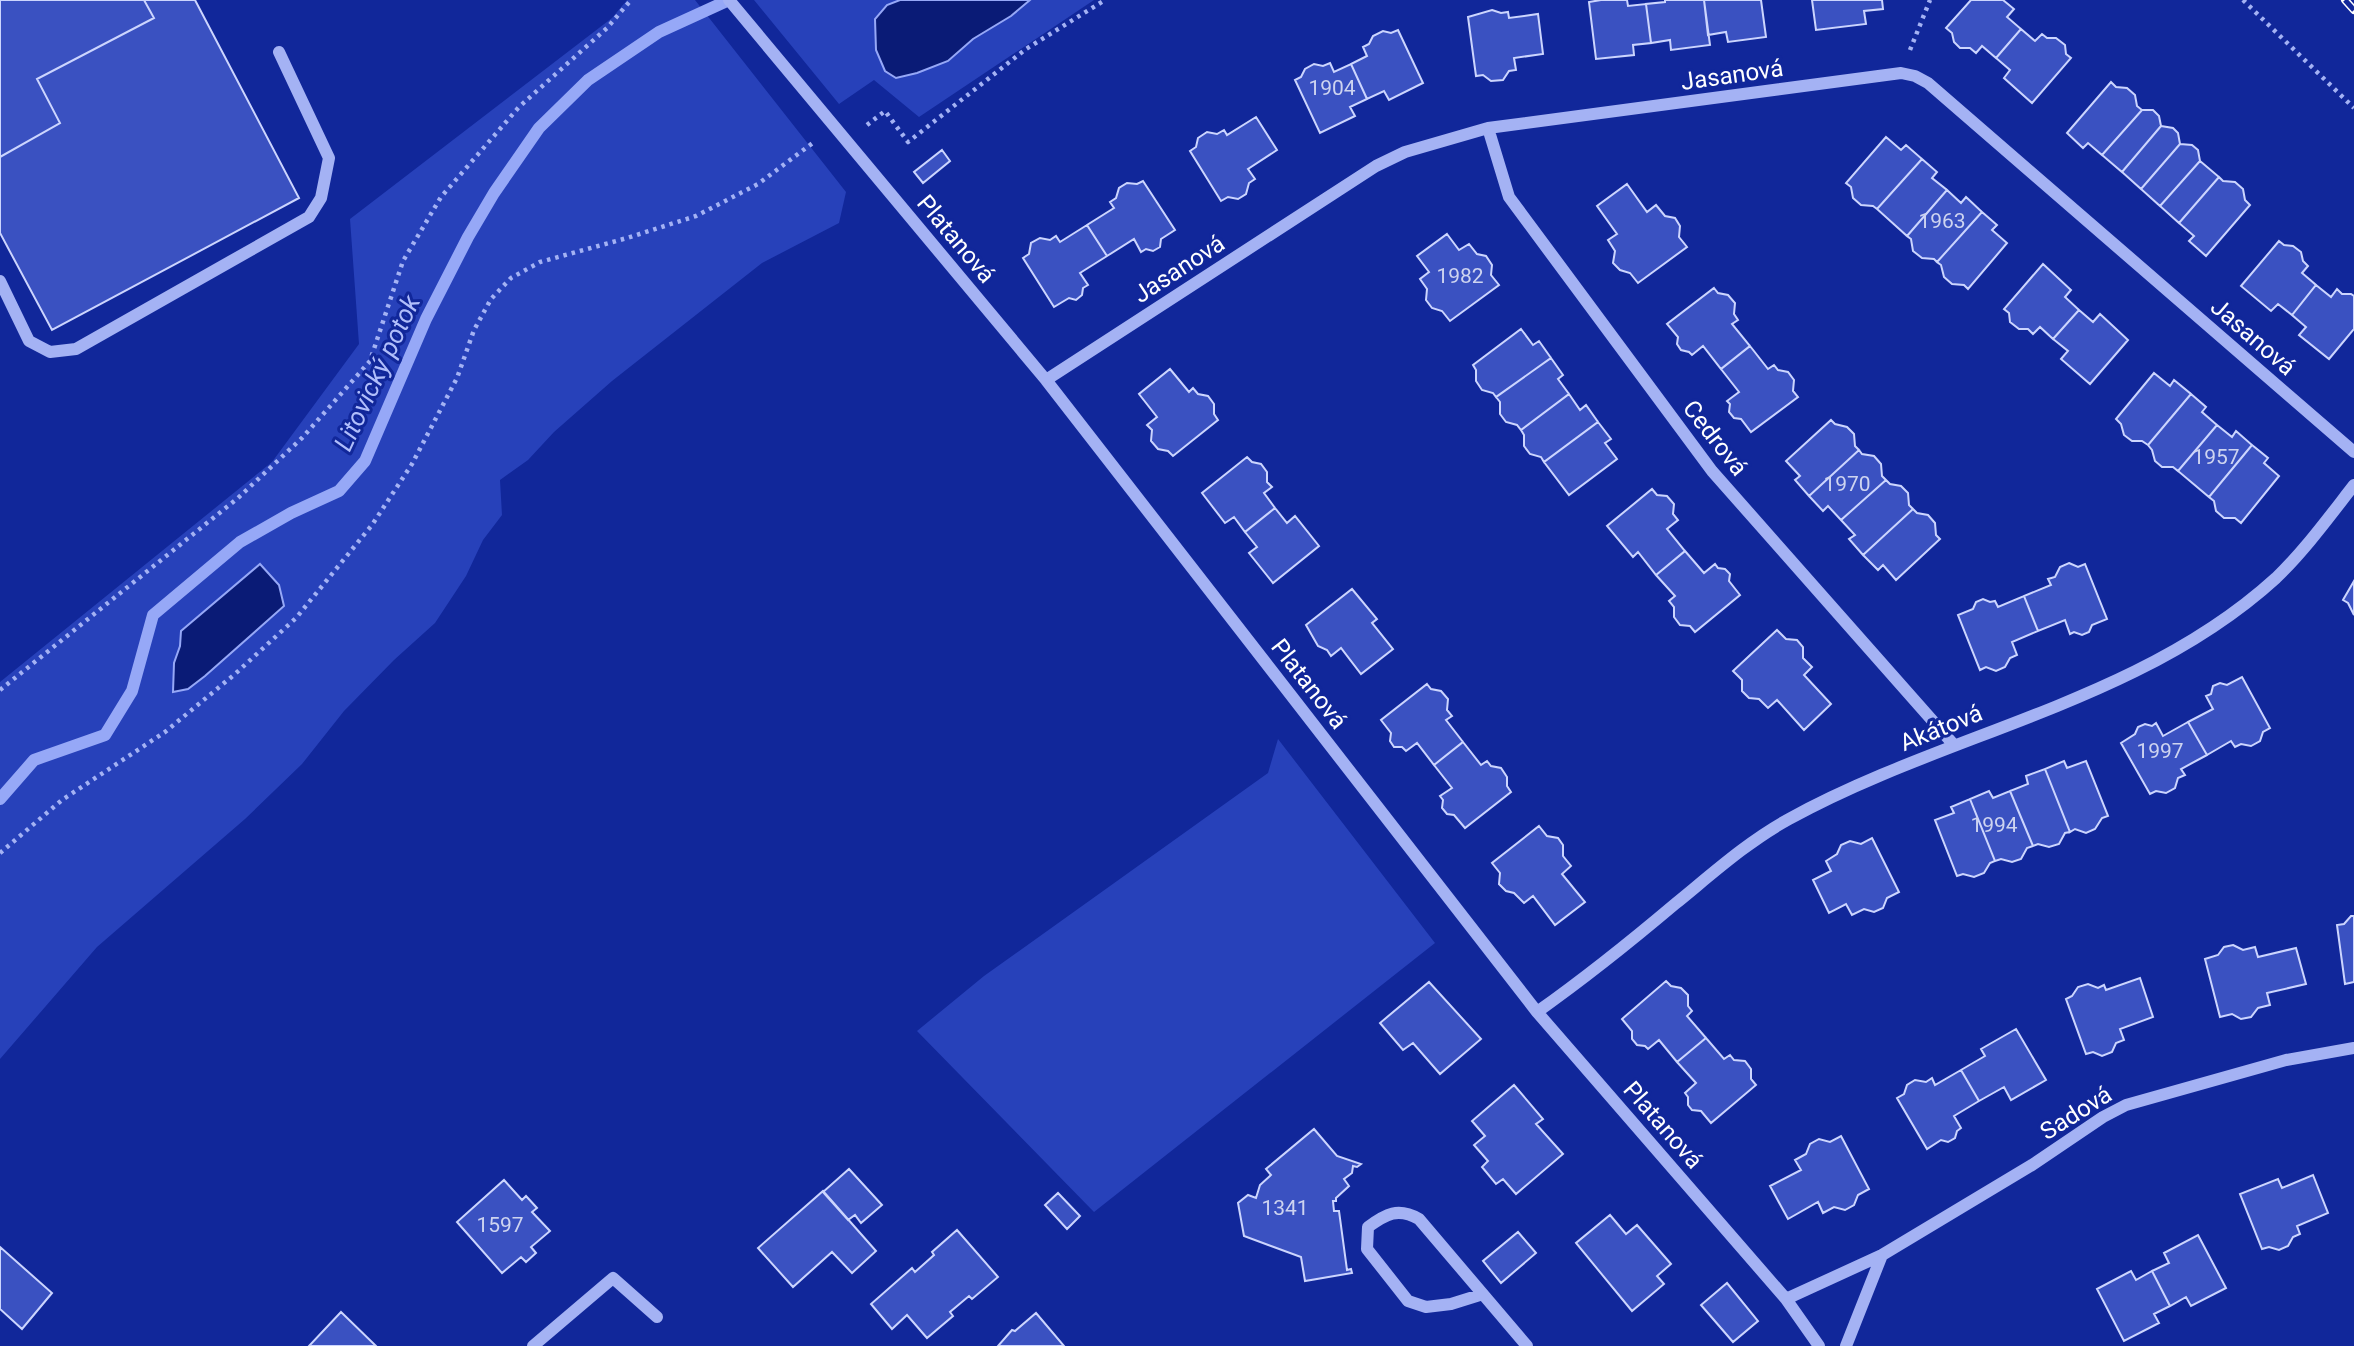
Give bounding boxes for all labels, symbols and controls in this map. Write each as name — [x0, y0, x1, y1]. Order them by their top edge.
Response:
street label: Jasanová — [1679, 54, 1785, 96]
house number: 1904 — [1308, 76, 1356, 100]
street label: Platanová — [911, 189, 1001, 289]
house number: 1963 — [1918, 209, 1966, 233]
street label: Jasanová — [1128, 229, 1230, 309]
house number: 1982 — [1436, 264, 1484, 288]
water label: Litovický potok — [328, 289, 427, 456]
street label: Jasanová — [2205, 293, 2301, 381]
street label: Cedrová — [1677, 395, 1753, 481]
house number: 1957 — [2192, 445, 2240, 469]
house number: 1970 — [1823, 472, 1871, 496]
street label: Platanová — [1265, 634, 1353, 734]
street label: Akátová — [1896, 699, 1986, 757]
house number: 1997 — [2136, 739, 2184, 763]
house number: 1994 — [1970, 813, 2018, 837]
street label: Platanová — [1618, 1076, 1708, 1174]
street label: Sadová — [2035, 1080, 2117, 1146]
house number: 1341 — [1261, 1196, 1309, 1220]
house number: 1597 — [476, 1213, 524, 1237]

